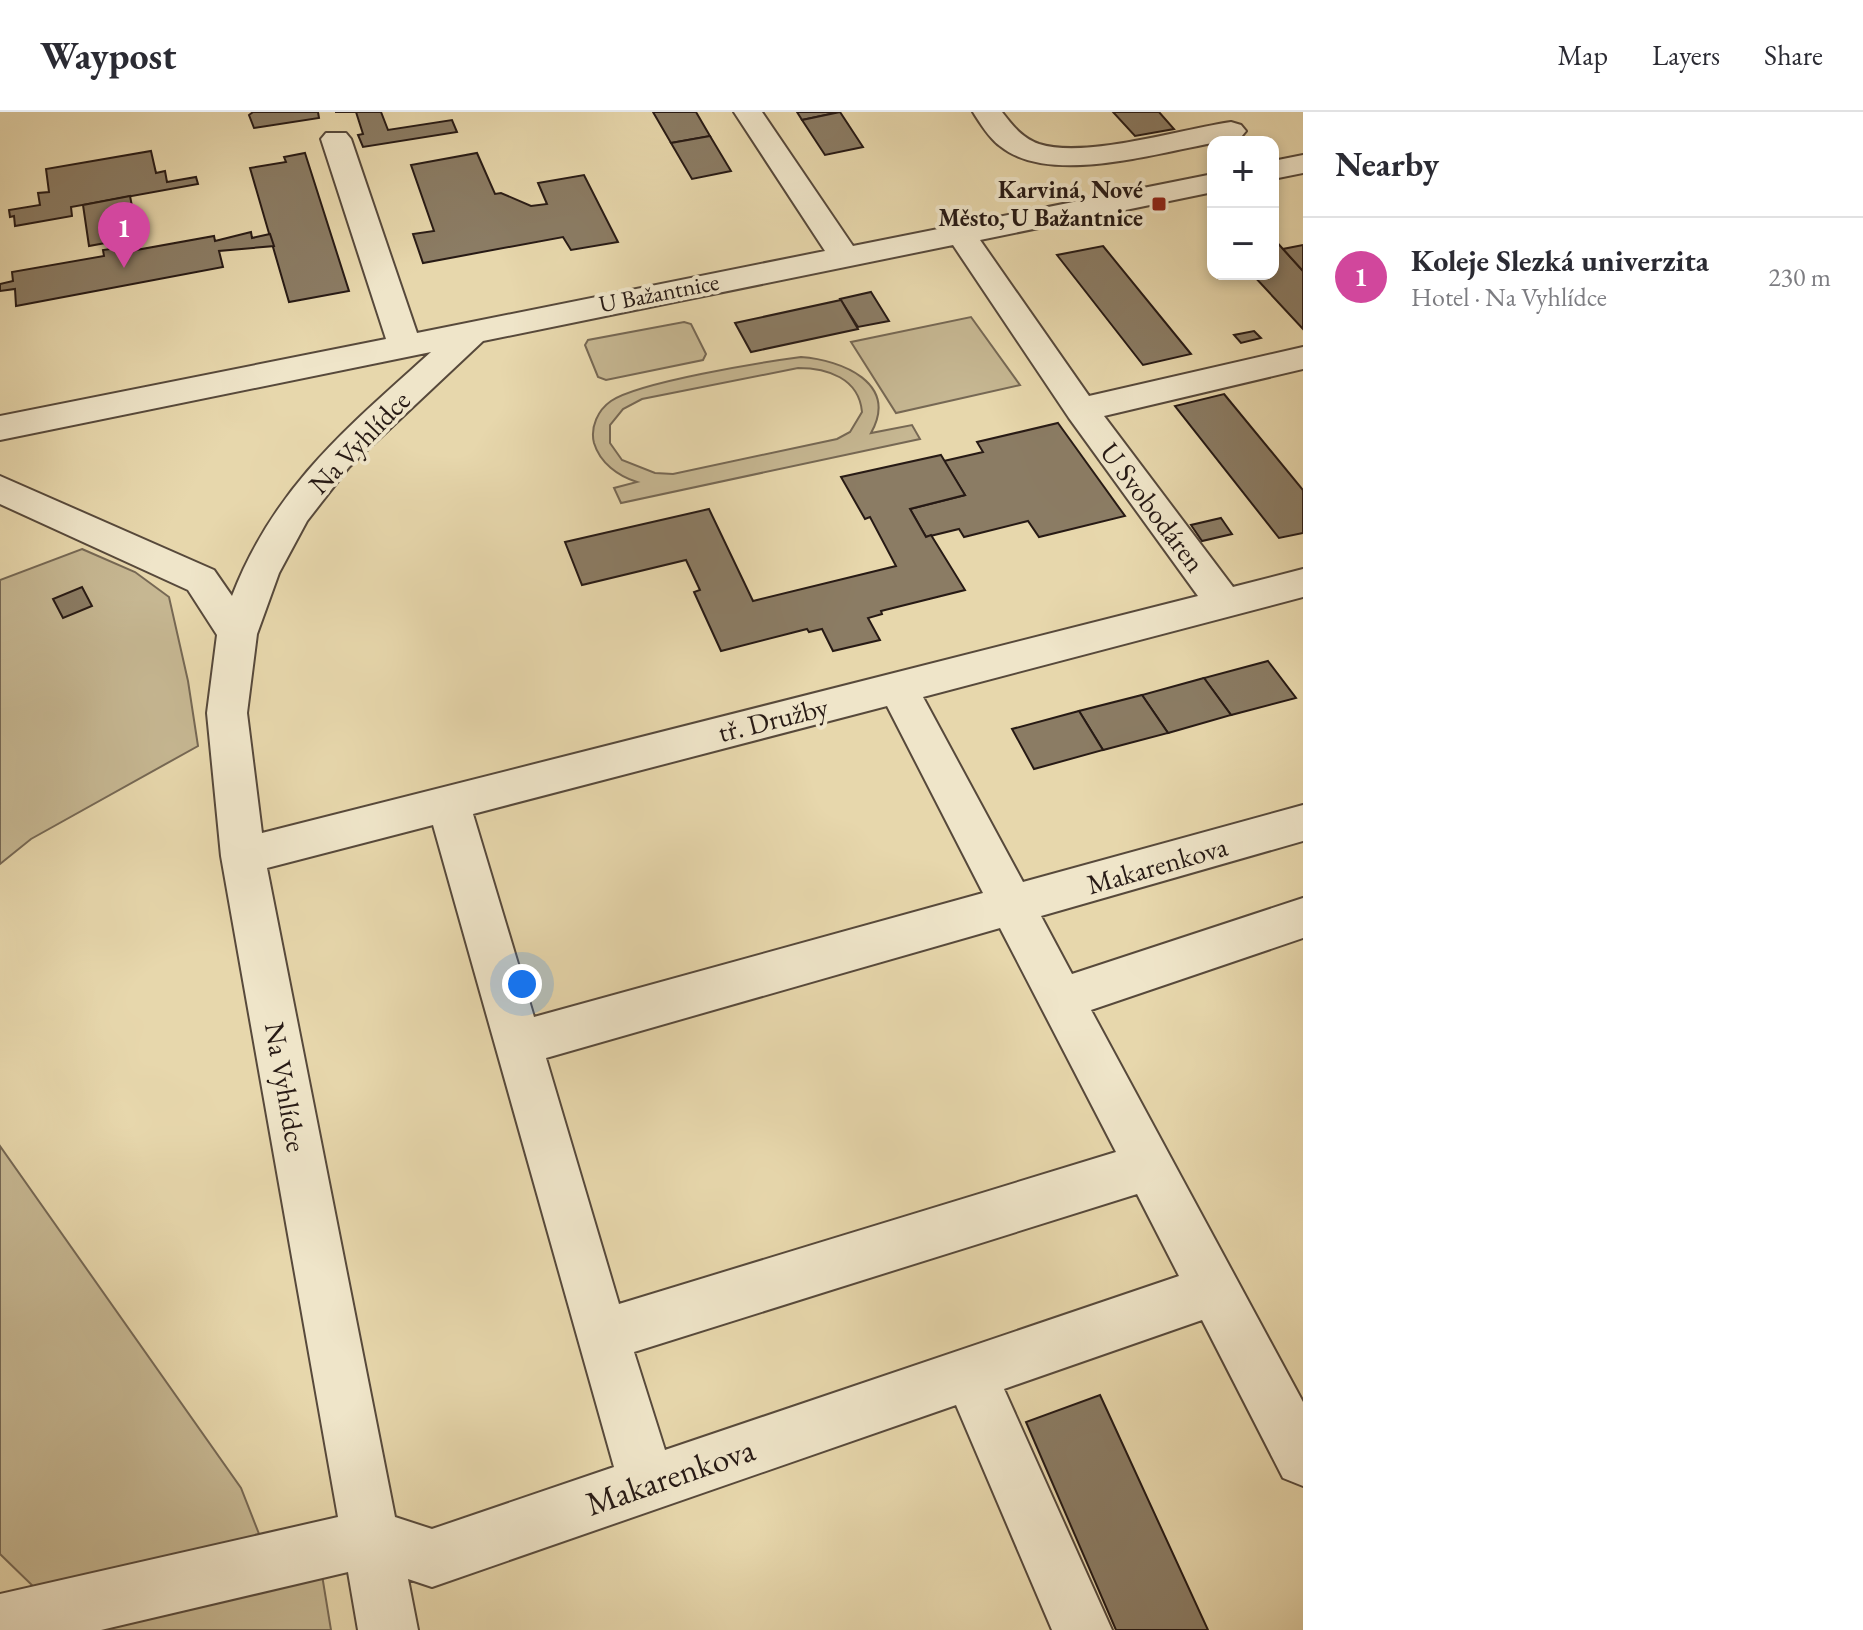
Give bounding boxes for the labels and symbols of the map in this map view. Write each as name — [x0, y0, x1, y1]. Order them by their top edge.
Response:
place label: Karviná, Nové Město, U Bažantnice — [938, 174, 1143, 233]
marker: Karviná, Nové Město, U Bažantnice — [1150, 195, 1168, 213]
pin: 1 — [98, 202, 150, 268]
street label: U Bažantnice — [596, 266, 722, 319]
street label: Na Vyhlídce — [300, 382, 418, 502]
street label: U Svobodáren — [1092, 435, 1214, 579]
street label: tř. Družby — [714, 688, 832, 750]
street label: Makarenkova — [1082, 828, 1232, 902]
your location — [502, 964, 542, 1004]
street label: Na Vyhlídce — [257, 1019, 315, 1155]
street label: Makarenkova — [580, 1426, 761, 1525]

